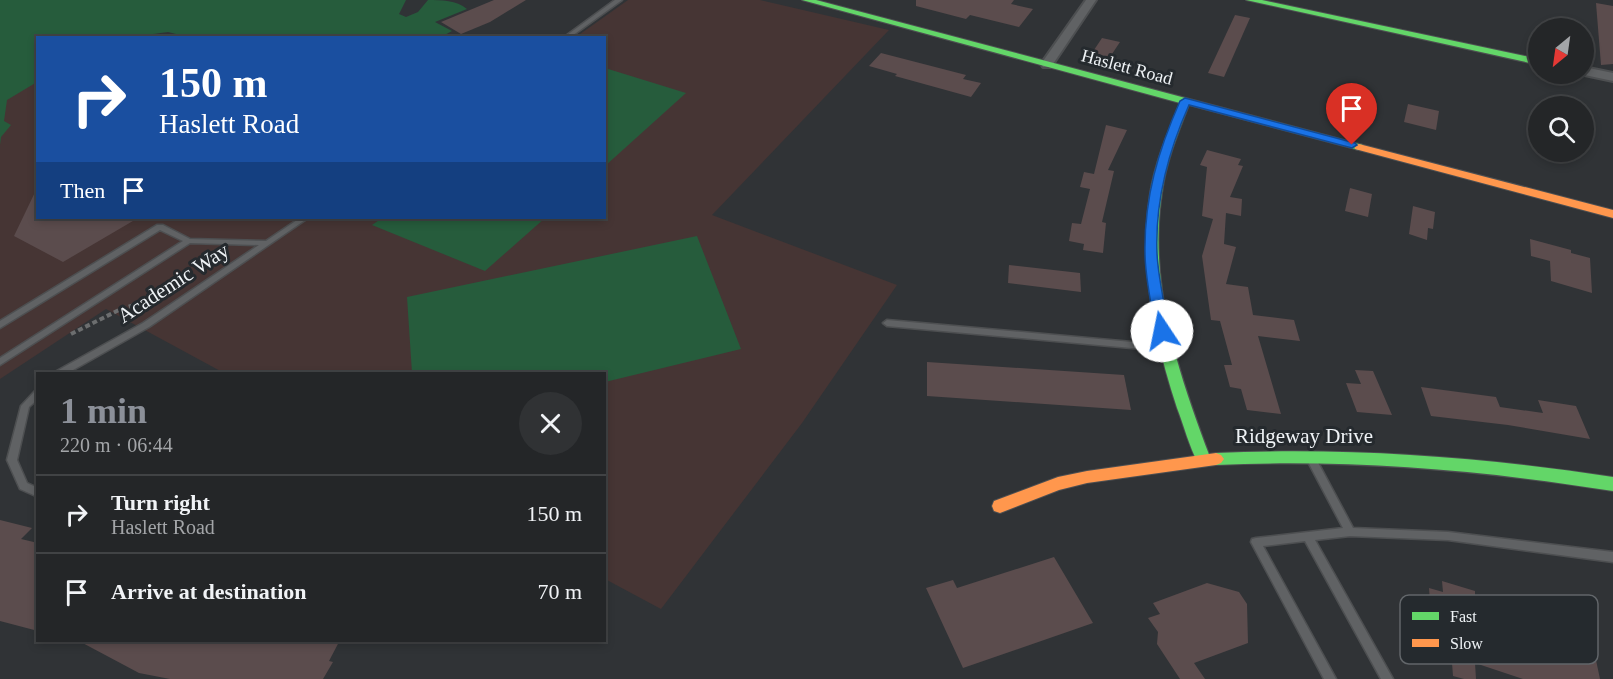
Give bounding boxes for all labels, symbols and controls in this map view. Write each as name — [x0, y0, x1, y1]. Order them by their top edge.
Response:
north arrow — [1528, 18, 1594, 84]
map controls — [1528, 18, 1594, 162]
street label: Haslett Road — [1079, 45, 1175, 89]
icon: right — [60, 60, 138, 138]
text: 150 m — [159, 60, 268, 106]
pin — [1326, 83, 1377, 145]
icon: arrive — [1335, 92, 1368, 125]
button: search — [1528, 96, 1594, 162]
text: Haslett Road — [159, 109, 299, 139]
icon: arrive — [117, 174, 150, 207]
text: Then — [60, 178, 105, 203]
street label: Academic Way — [113, 238, 234, 328]
position arrow — [1130, 299, 1194, 363]
text: 1 min — [60, 391, 147, 431]
button: close — [519, 392, 582, 455]
street label: Ridgeway Drive — [1235, 424, 1373, 448]
text: 220 m · 06:44 — [60, 434, 173, 456]
text: Turn right — [111, 490, 210, 515]
icon: right — [60, 498, 93, 531]
text: 150 m — [526, 501, 582, 526]
text: Haslett Road — [111, 516, 215, 538]
icon: arrive — [60, 576, 93, 609]
text: Arrive at destination — [111, 579, 307, 604]
text: 70 m — [537, 579, 582, 604]
legend — [1400, 595, 1598, 664]
text: Fast — [1450, 608, 1477, 625]
text: Slow — [1450, 635, 1483, 652]

